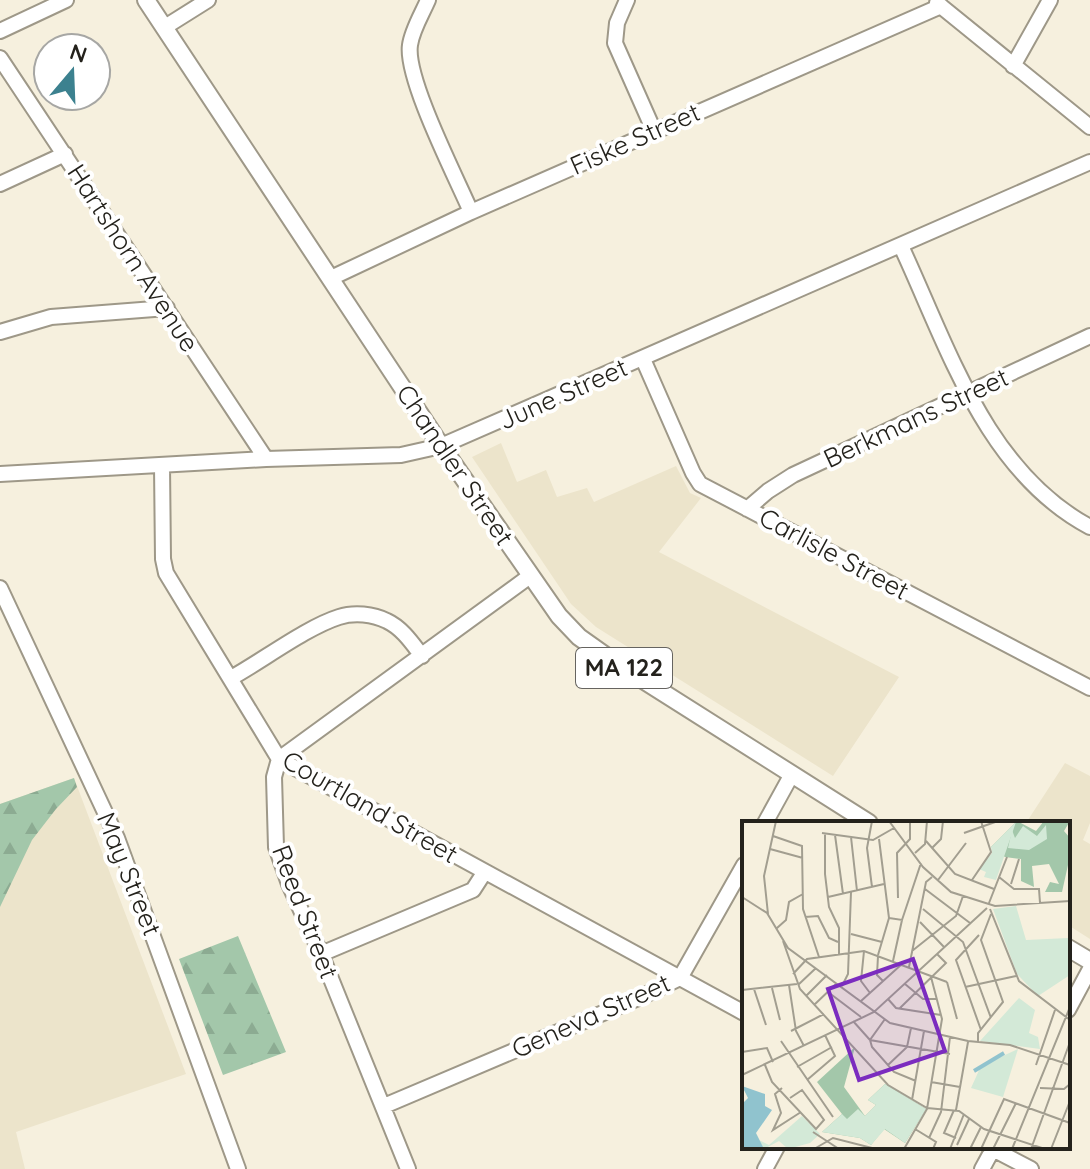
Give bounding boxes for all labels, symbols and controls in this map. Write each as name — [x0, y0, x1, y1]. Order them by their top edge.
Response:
north arrow — [32, 32, 112, 112]
text: N — [66, 37, 91, 69]
street label: Fiske Street — [565, 95, 705, 182]
street label: Hartshorn Avenue — [60, 158, 206, 358]
street label: June Street — [493, 350, 632, 437]
street label: Berkmans Street — [818, 360, 1014, 475]
street label: Chandler Street — [389, 378, 521, 551]
street label: Carlisle Street — [754, 500, 915, 607]
road number: MA 122 — [576, 648, 672, 688]
street label: Courtland Street — [277, 743, 464, 870]
street label: May Street — [90, 807, 169, 940]
inset map — [742, 821, 1070, 1149]
street label: Reed Street — [265, 840, 346, 983]
street label: Geneva Street — [506, 966, 675, 1065]

